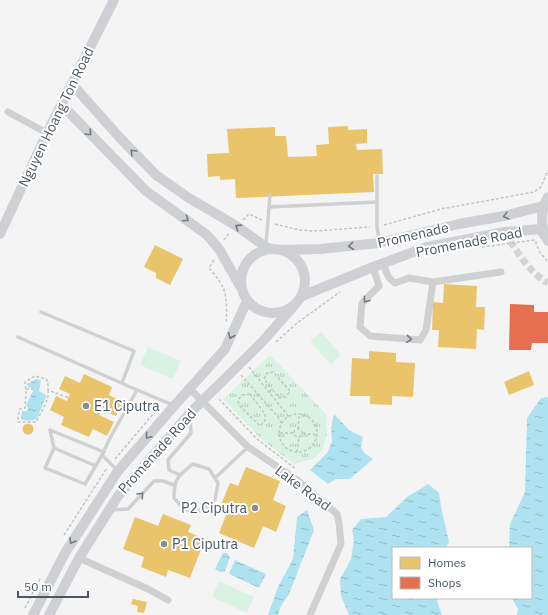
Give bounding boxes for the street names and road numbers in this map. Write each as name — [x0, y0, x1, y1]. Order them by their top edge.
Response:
street label: Nguyen Hoang Ton Road — [14, 44, 98, 190]
street label: Promenade — [376, 218, 451, 252]
street label: Promenade Road — [414, 223, 524, 261]
street label: Promenade Road — [114, 405, 200, 497]
street label: Lake Road — [272, 461, 334, 515]

